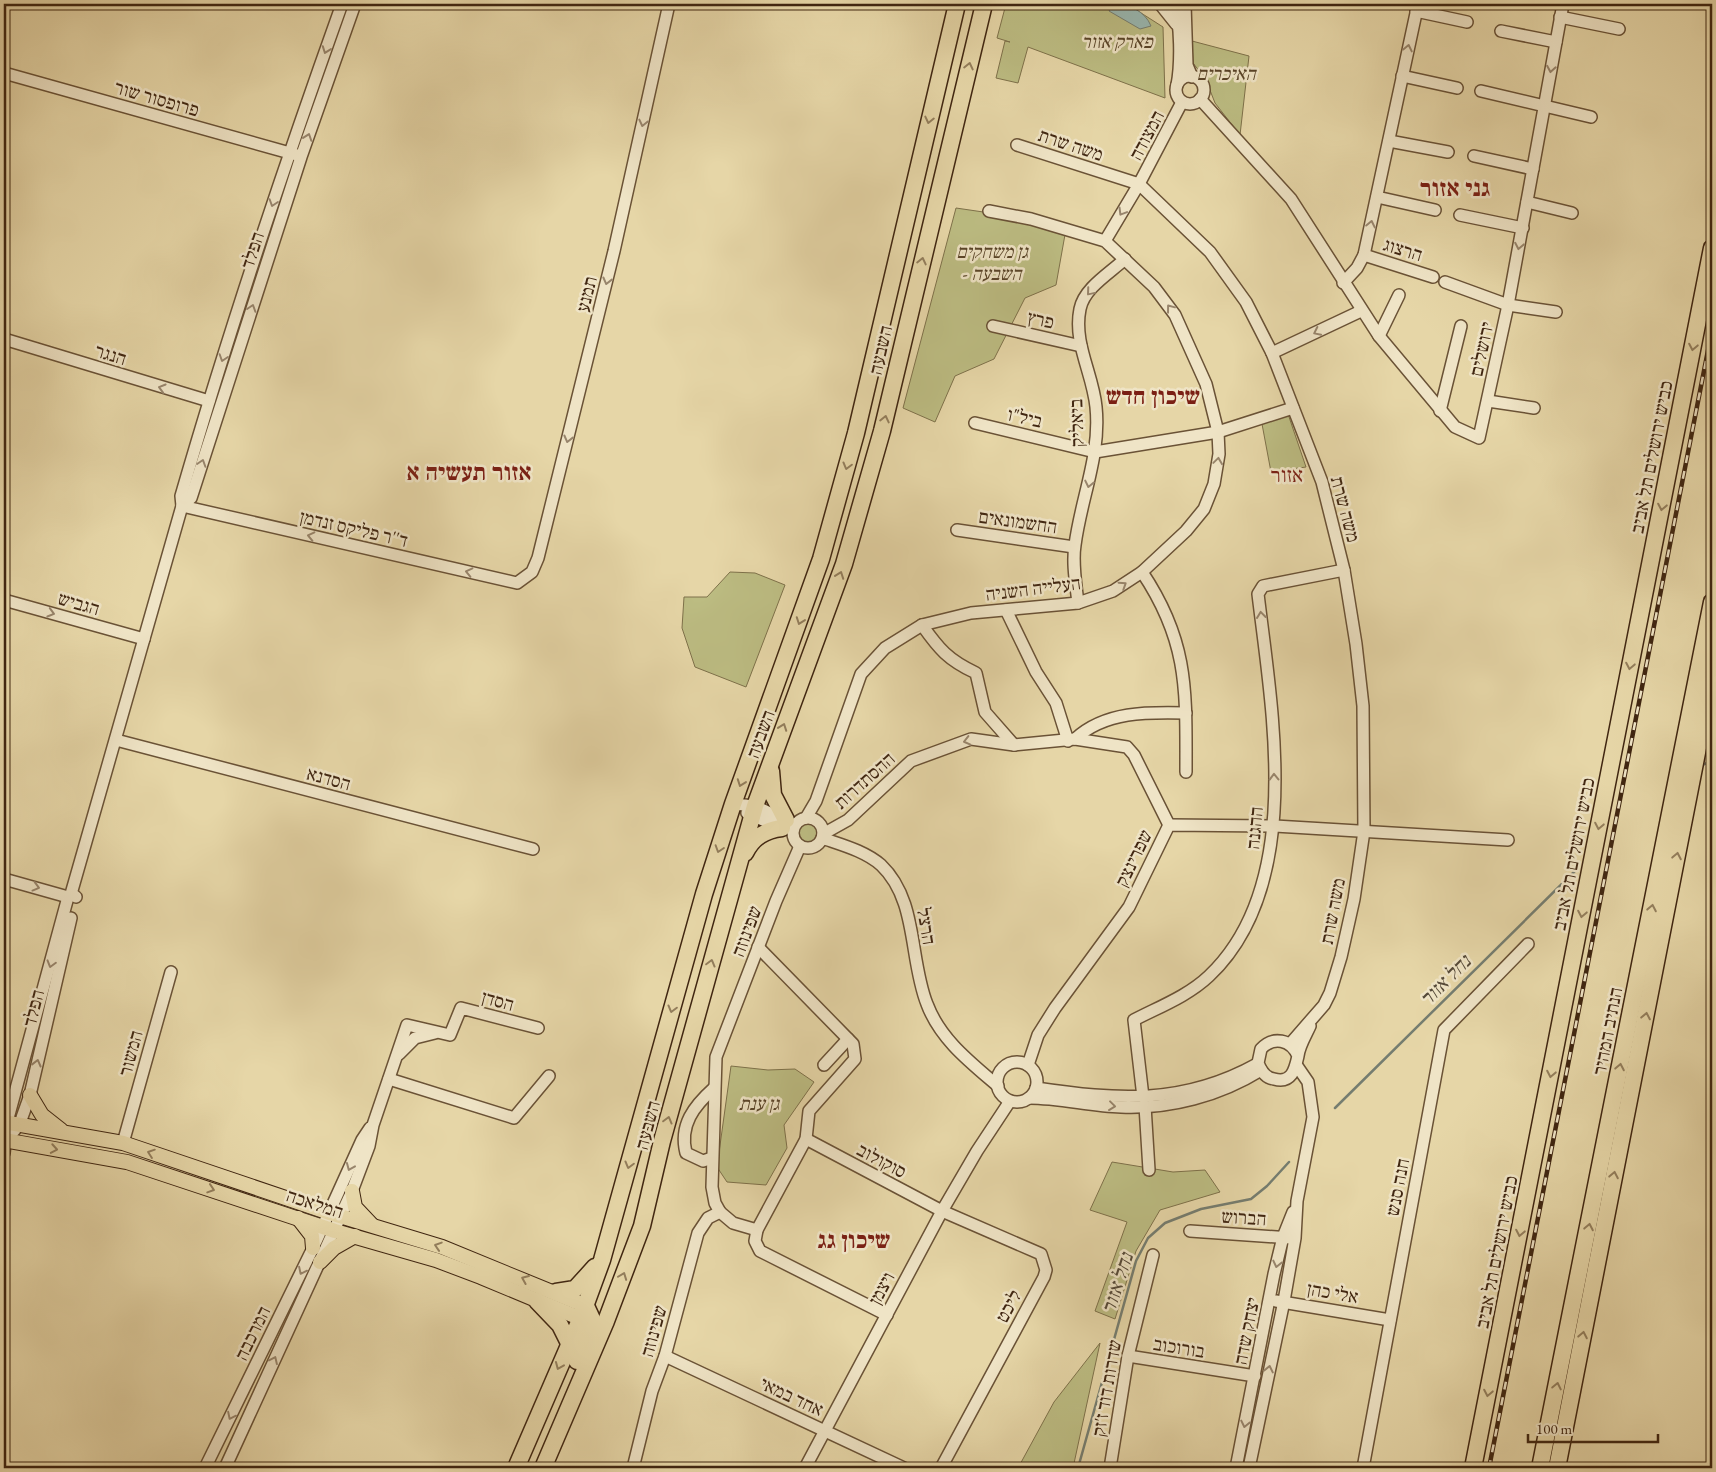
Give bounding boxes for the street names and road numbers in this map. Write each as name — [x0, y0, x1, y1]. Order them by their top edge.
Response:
street label: פרופסור שור — [112, 74, 202, 123]
street label: המצודה — [1123, 106, 1170, 165]
street label: משה שרת — [1035, 122, 1107, 167]
street label: הפלד — [235, 228, 270, 272]
street label: הרצוג — [1380, 232, 1426, 267]
street label: תמנע — [570, 273, 603, 315]
street label: פרץ — [1025, 304, 1057, 335]
street label: ירושלים — [1464, 319, 1499, 379]
street label: השבעה — [863, 323, 898, 377]
street label: הנגר — [92, 338, 130, 371]
street label: כביש ירושלים תל אביב — [1624, 378, 1679, 536]
street label: ביאליק — [1063, 398, 1090, 448]
street label: ביל"ו — [1005, 401, 1045, 434]
street label: משה שרת — [1325, 473, 1366, 545]
street label: ד''ר פליקס זנדמן — [297, 504, 410, 553]
street label: החשמונאים — [977, 504, 1059, 539]
street label: העלייה השניה — [984, 570, 1082, 607]
street label: הגביש — [55, 586, 103, 621]
street label: השבעה — [740, 706, 781, 762]
street label: ההסתדרות — [829, 746, 900, 814]
street label: הסדנא — [304, 761, 354, 796]
street label: כביש ירושלים תל אביב — [1546, 775, 1601, 933]
street label: ההגנה — [1240, 806, 1269, 851]
street label: שפרינצק — [1109, 826, 1158, 891]
street label: משה שרת — [1314, 876, 1351, 946]
street label: שפינוזה — [725, 902, 768, 960]
street label: הרצל — [911, 905, 942, 947]
street label: הסדן — [479, 984, 517, 1017]
street label: הנתיב המהיר — [1587, 985, 1628, 1077]
street label: הפלד — [17, 987, 50, 1029]
street label: המשור — [112, 1028, 149, 1079]
street label: השבעה — [629, 1098, 666, 1153]
street label: סוקולוב — [852, 1137, 911, 1184]
street label: חנה סנש — [1380, 1156, 1415, 1218]
street label: כביש ירושלים תל אביב — [1469, 1173, 1524, 1331]
street label: המלאכה — [283, 1183, 347, 1224]
street label: הברוש — [1221, 1203, 1267, 1232]
street label: ויצמן — [862, 1267, 900, 1309]
street label: אלי כהן — [1305, 1276, 1361, 1309]
street label: ליכט — [990, 1286, 1027, 1327]
street label: יצחק שדה — [1228, 1295, 1265, 1367]
street label: המרכבה — [229, 1302, 276, 1365]
street label: שפינוזה — [634, 1302, 673, 1360]
street label: בורוכוב — [1151, 1331, 1207, 1364]
street label: שדרות דוד ז'זק — [1086, 1338, 1127, 1438]
street label: אחד במאי — [756, 1371, 828, 1422]

